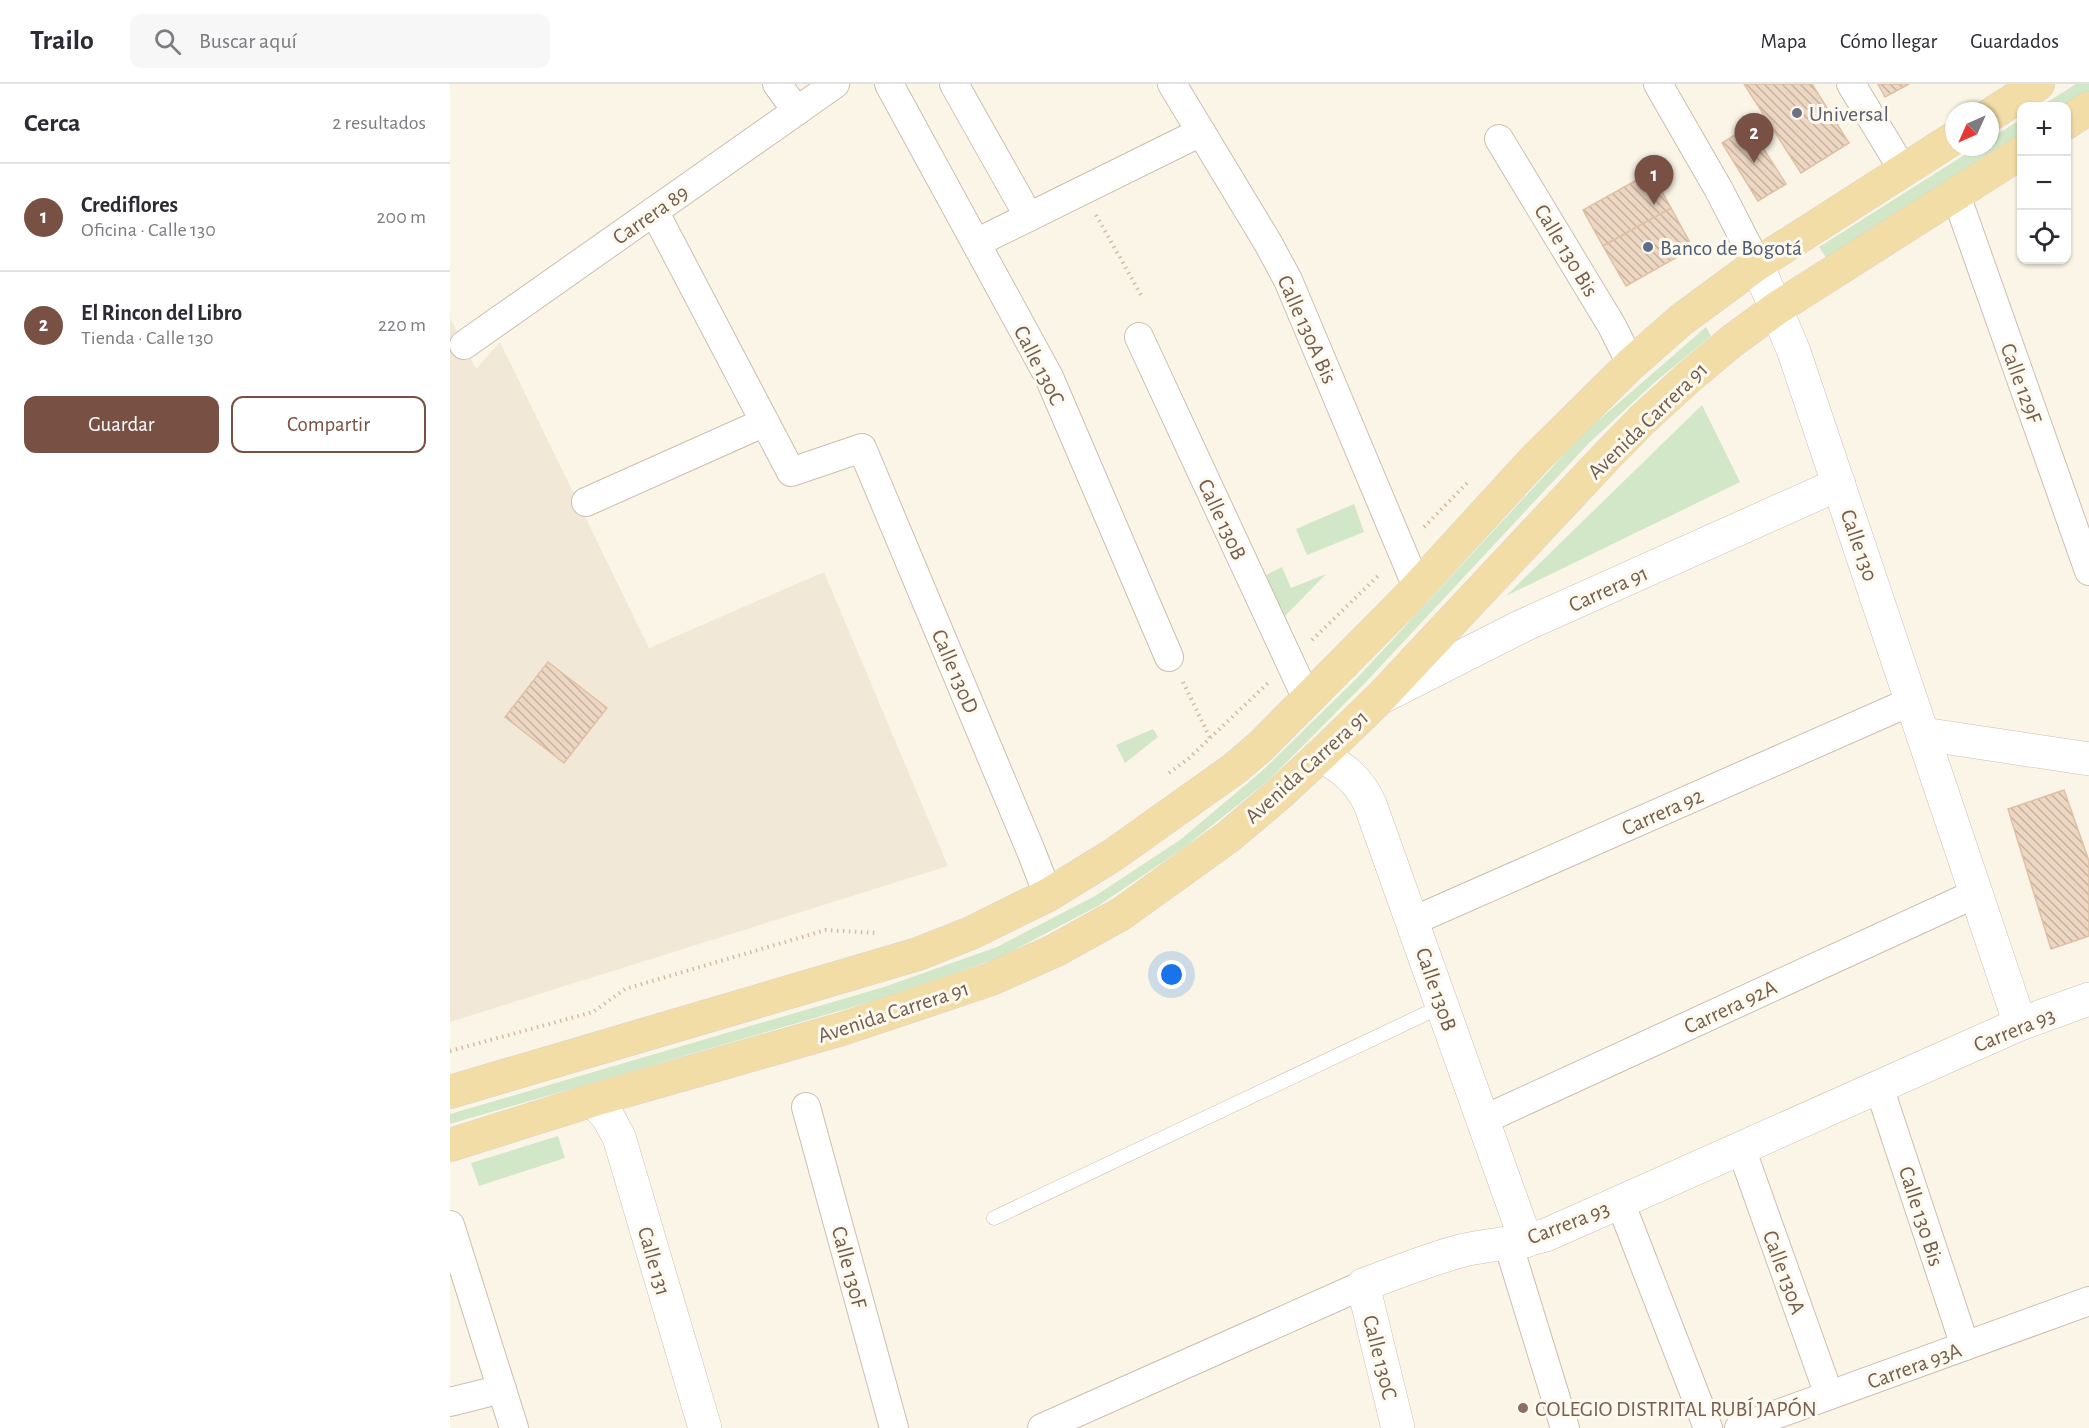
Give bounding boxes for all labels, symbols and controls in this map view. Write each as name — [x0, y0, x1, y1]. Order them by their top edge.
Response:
search box — [130, 14, 550, 68]
icon: search — [151, 25, 184, 58]
text: Trailo — [30, 27, 94, 55]
text: Buscar aquí — [199, 30, 297, 52]
text: Mapa — [1761, 31, 1807, 52]
text: Cómo llegar — [1840, 31, 1937, 52]
text: Guardados — [1970, 31, 2059, 52]
north arrow — [1945, 102, 1999, 156]
map controls — [2017, 102, 2071, 264]
button: + — [2017, 102, 2071, 156]
place label: Universal — [1809, 103, 1889, 125]
marker: Universal — [1790, 106, 1804, 120]
text: Cerca — [24, 110, 81, 136]
text: 2 resultados — [332, 113, 426, 133]
pin: 2 — [1734, 113, 1774, 163]
pin: 1 — [1634, 156, 1674, 205]
button: − — [2017, 156, 2071, 210]
street label: Carrera 89 — [609, 181, 693, 249]
text: Crediflores — [81, 194, 178, 216]
street label: Calle 130 Bis — [1530, 201, 1602, 300]
text: 1 — [40, 207, 47, 227]
text: 200 m — [376, 207, 426, 227]
button: locate — [2017, 210, 2071, 264]
text: Oficina · Calle 130 — [81, 220, 216, 240]
place label: Banco de Bogotá — [1660, 237, 1802, 259]
marker: Banco de Bogotá — [1641, 240, 1655, 254]
street label: Calle 130A Bis — [1273, 272, 1341, 387]
text: El Rincon del Libro — [81, 302, 242, 324]
text: 2 — [39, 315, 48, 335]
text: 220 m — [378, 315, 426, 335]
street label: Calle 130C — [1010, 322, 1068, 409]
text: Tienda · Calle 130 — [81, 328, 214, 348]
street label: Calle 129F — [1996, 340, 2046, 427]
street label: Avenida Carrera 91 — [1583, 358, 1712, 483]
button: Guardar — [24, 396, 219, 453]
button: Compartir — [231, 396, 426, 453]
street label: Calle 130B — [1194, 476, 1250, 563]
street label: Calle 130 — [1837, 507, 1882, 584]
street label: Carrera 91 — [1565, 562, 1651, 616]
street label: Calle 130D — [928, 626, 983, 717]
street label: Avenida Carrera 91 — [1241, 706, 1373, 828]
street label: Carrera 92 — [1618, 784, 1707, 840]
street label: Calle 130B — [1412, 945, 1461, 1034]
your location — [1157, 960, 1186, 989]
street label: Carrera 92A — [1681, 976, 1780, 1038]
street label: Avenida Carrera 91 — [815, 977, 972, 1047]
street label: Carrera 93 — [1970, 1004, 2058, 1056]
street label: Calle 130 Bis — [1895, 1164, 1947, 1269]
street label: Carrera 93 — [1524, 1197, 1612, 1249]
street label: Calle 131 — [634, 1224, 674, 1298]
street label: Calle 130F — [828, 1224, 871, 1311]
street label: Calle 130A — [1759, 1228, 1809, 1317]
street label: Calle 130C — [1359, 1313, 1401, 1402]
street label: Carrera 93A — [1864, 1339, 1965, 1393]
place label: COLEGIO DISTRITAL RUBÍ JAPÓN — [1535, 1397, 1817, 1420]
marker: COLEGIO DISTRITAL RUBÍ JAPÓN — [1516, 1401, 1530, 1415]

